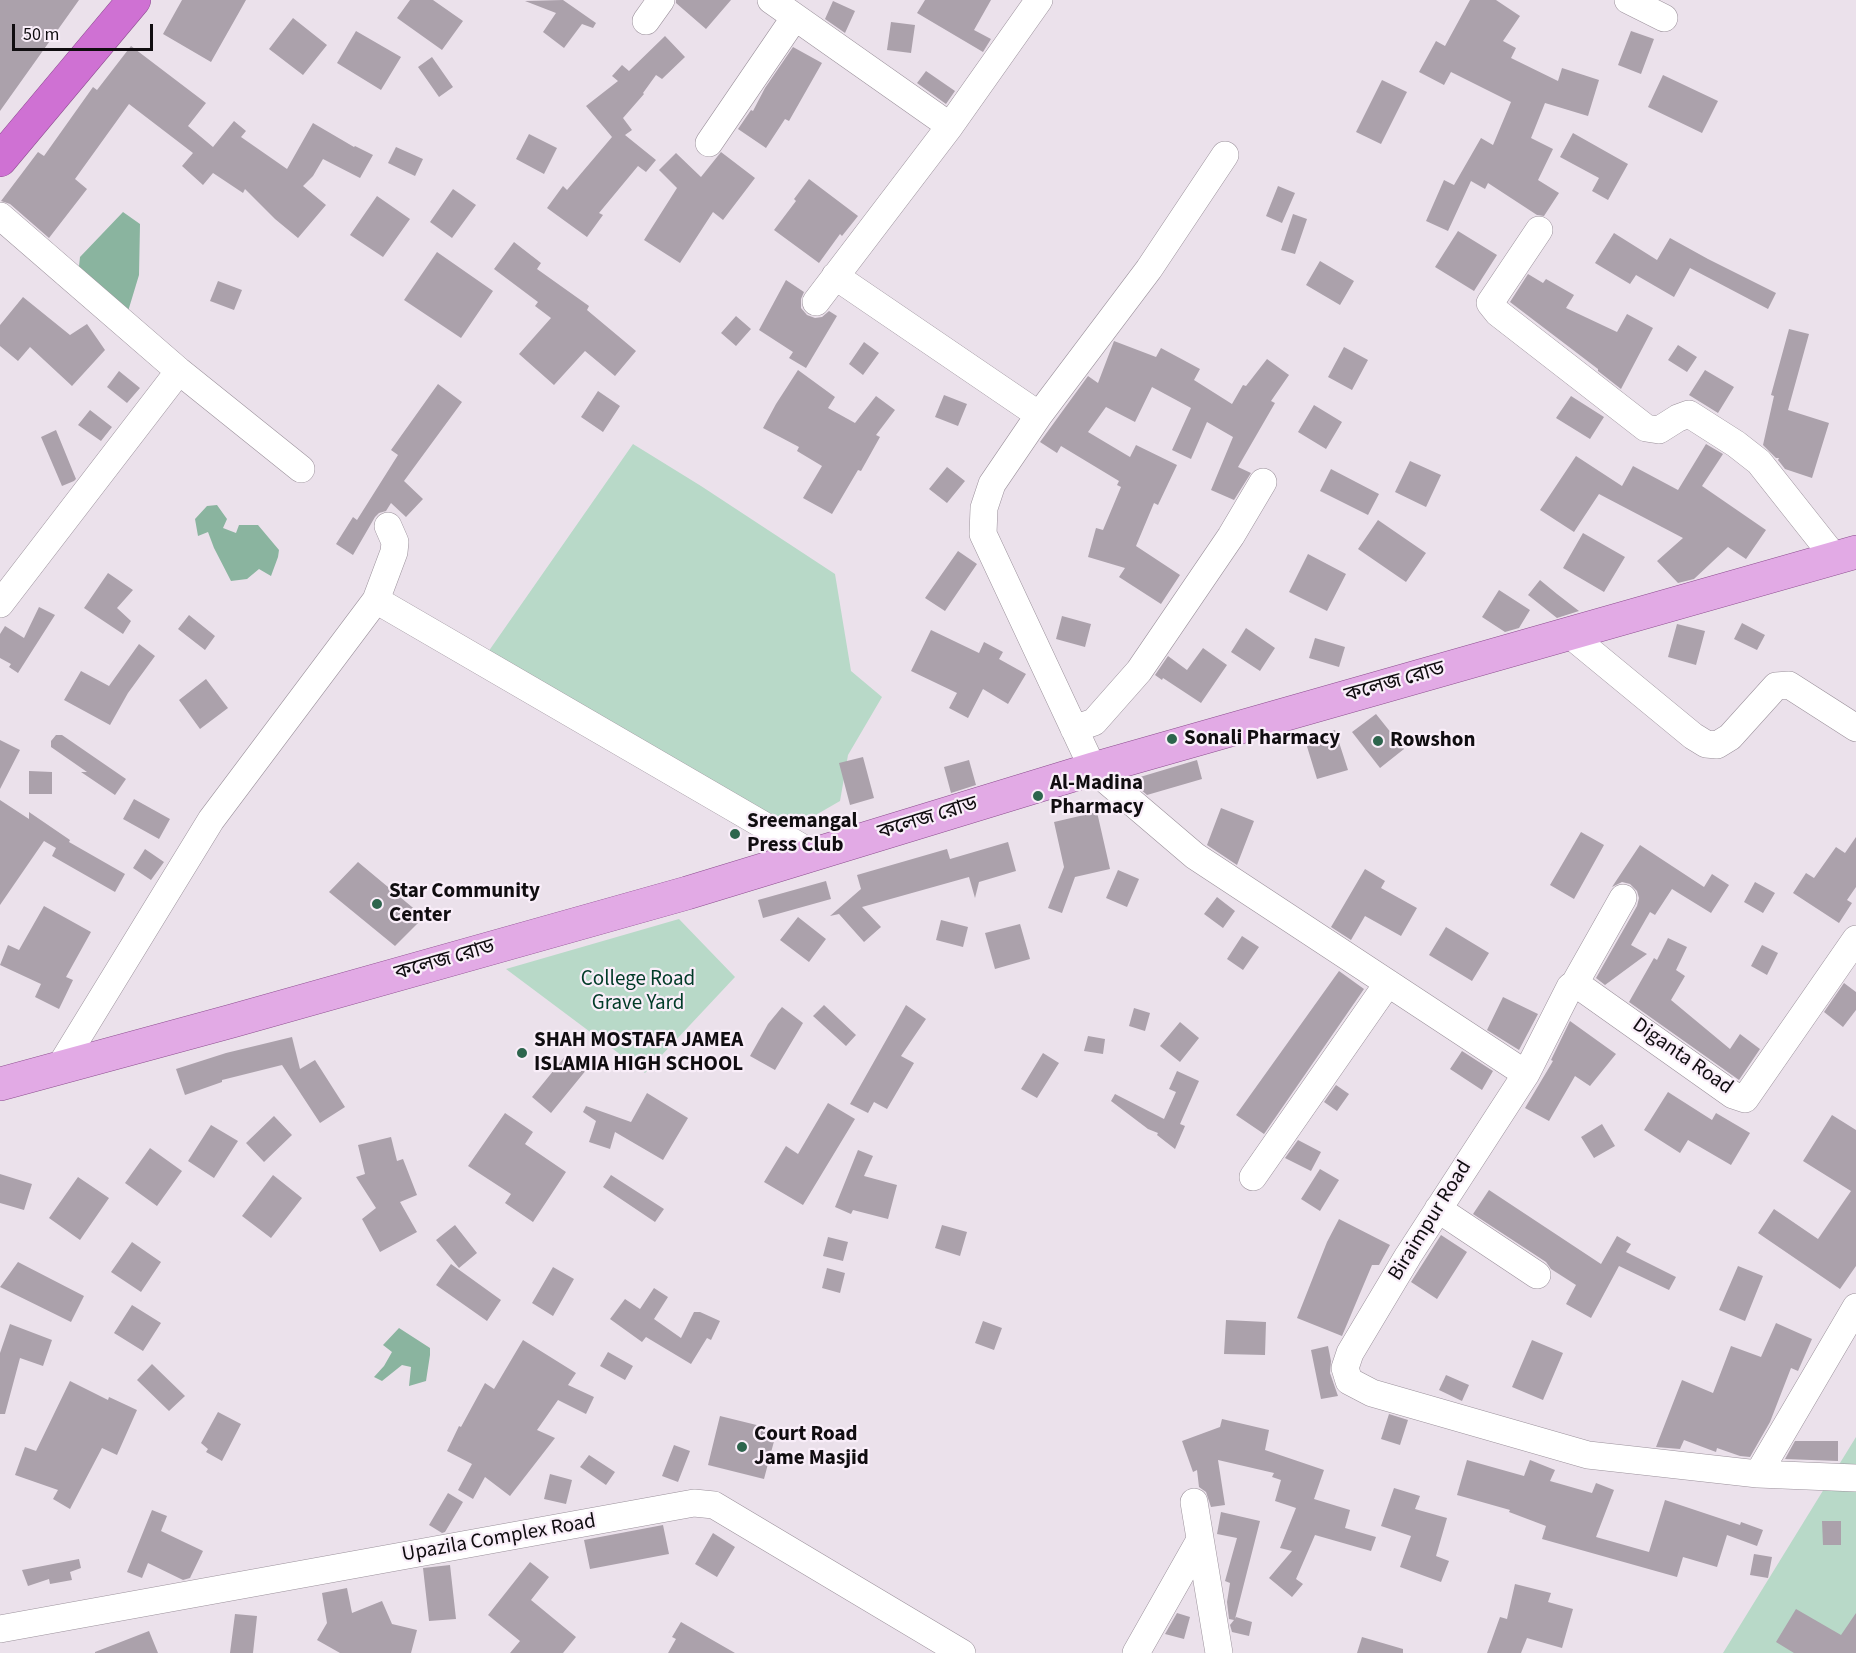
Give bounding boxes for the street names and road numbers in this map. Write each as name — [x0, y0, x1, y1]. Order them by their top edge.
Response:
street label: কলেজ রোড — [1342, 657, 1448, 709]
street label: কলেজ রোড — [875, 792, 981, 846]
street label: কলেজ রোড — [392, 935, 498, 987]
street label: Diganta Road — [1627, 1013, 1737, 1101]
street label: Biraimpur Road — [1384, 1156, 1478, 1286]
street label: Upazila Complex Road — [400, 1510, 598, 1568]

